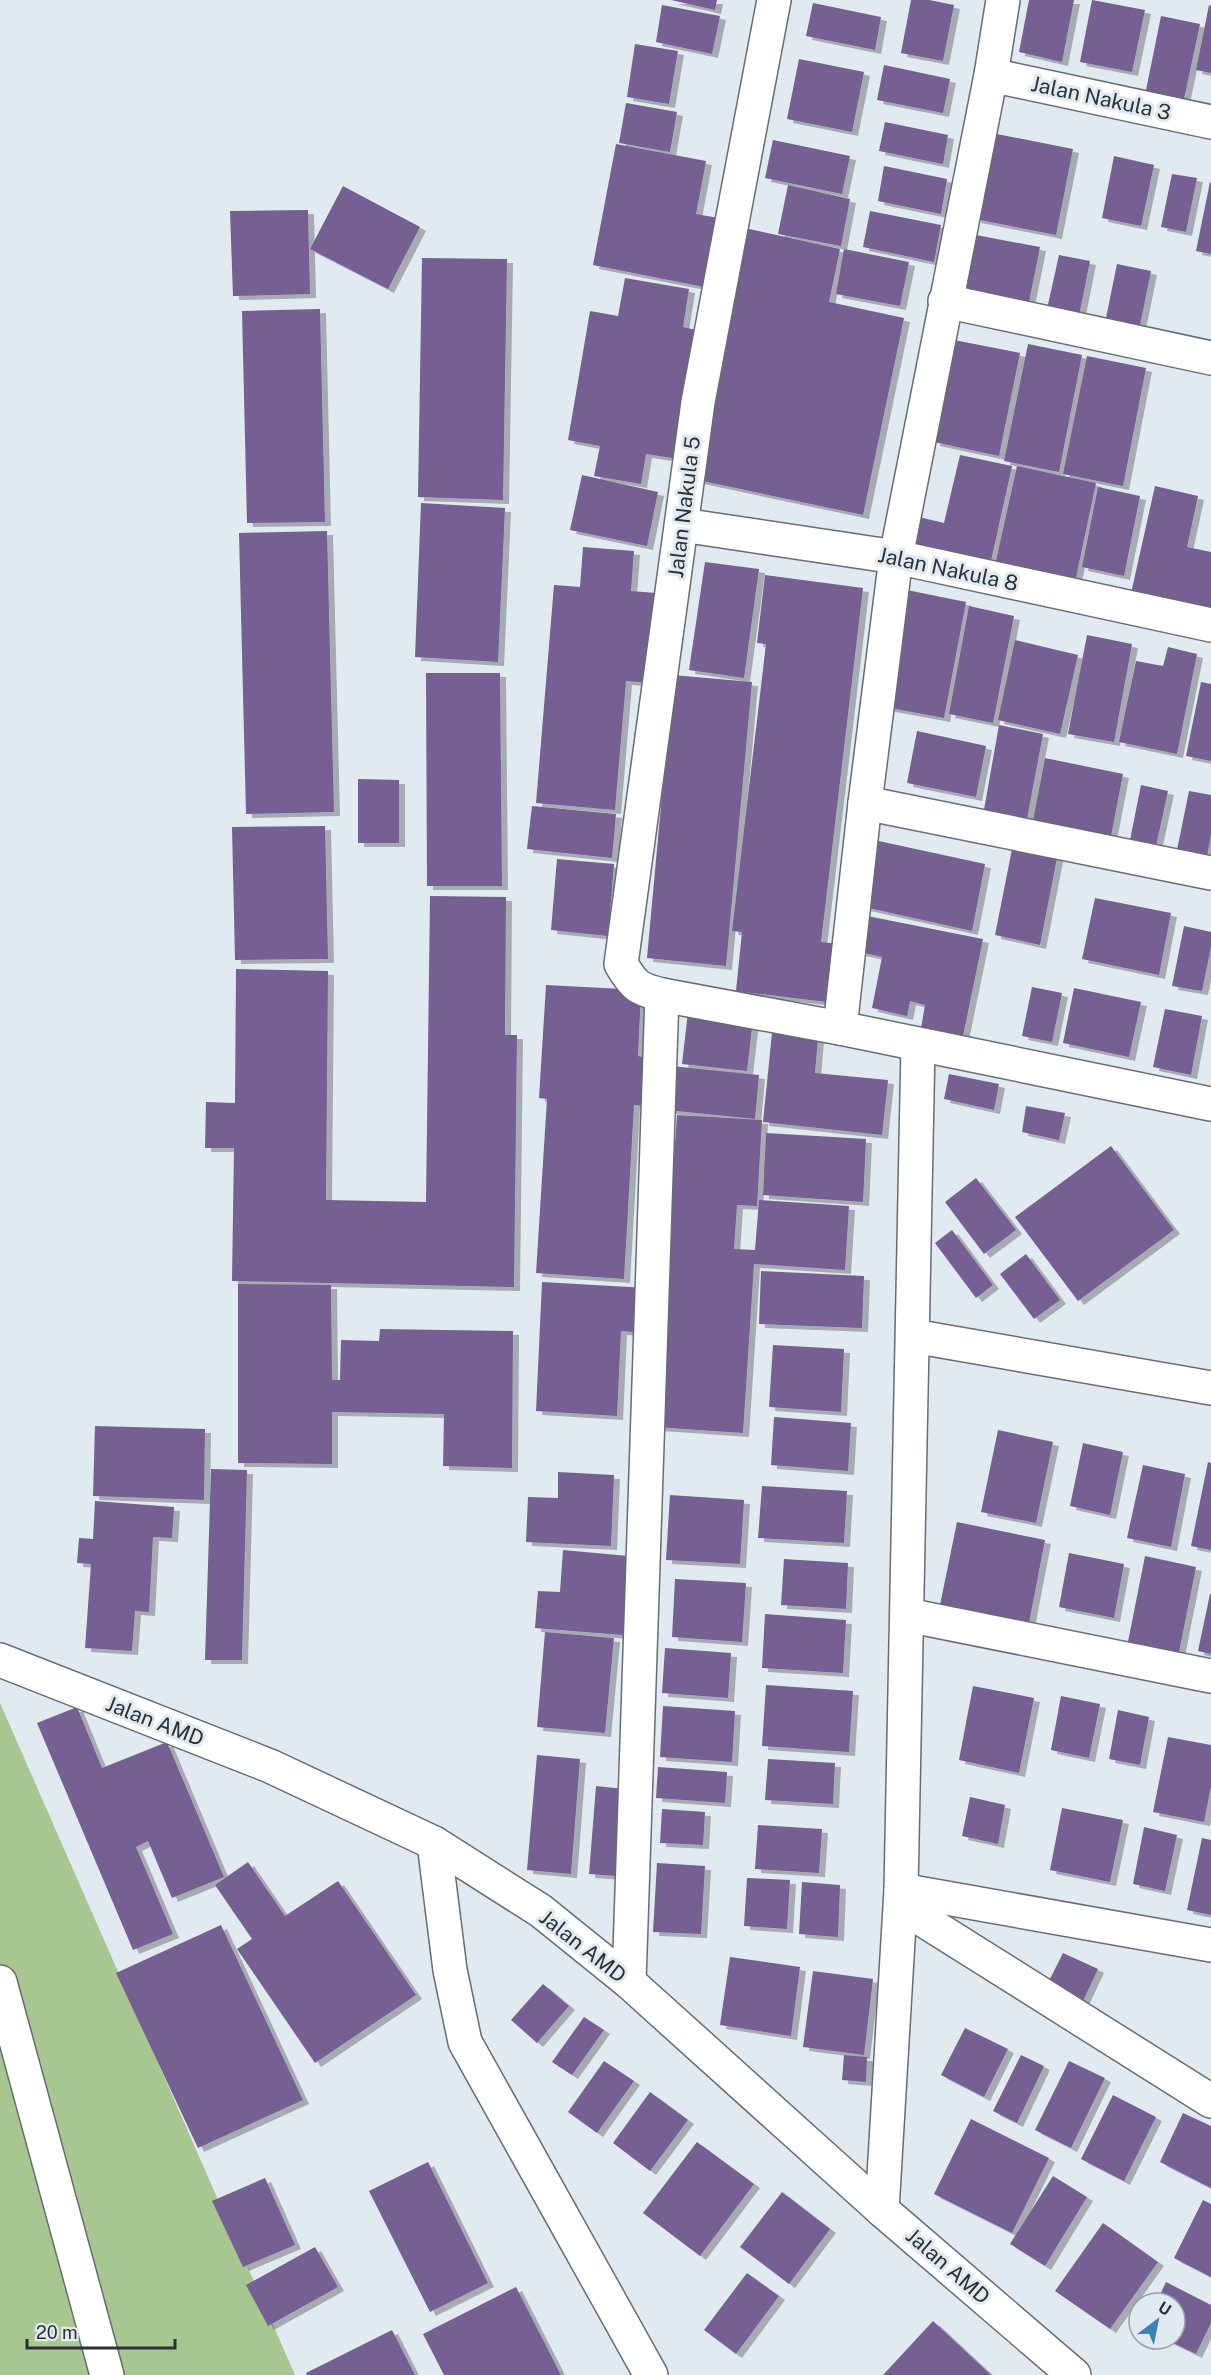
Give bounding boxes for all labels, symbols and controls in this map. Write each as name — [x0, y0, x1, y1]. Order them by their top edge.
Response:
street label: Jalan Nakula 3 — [1029, 71, 1173, 125]
street label: Jalan Nakula 5 — [663, 435, 705, 579]
street label: Jalan Nakula 8 — [876, 542, 1020, 596]
street label: Jalan AMD — [102, 1691, 208, 1751]
street label: Jalan AMD — [535, 1904, 631, 1988]
street label: Jalan AMD — [901, 2223, 995, 2309]
north arrow — [1127, 2291, 1187, 2351]
text: U — [1155, 2298, 1175, 2320]
scale bar — [27, 2312, 176, 2350]
text: 20 m — [36, 2322, 78, 2343]

